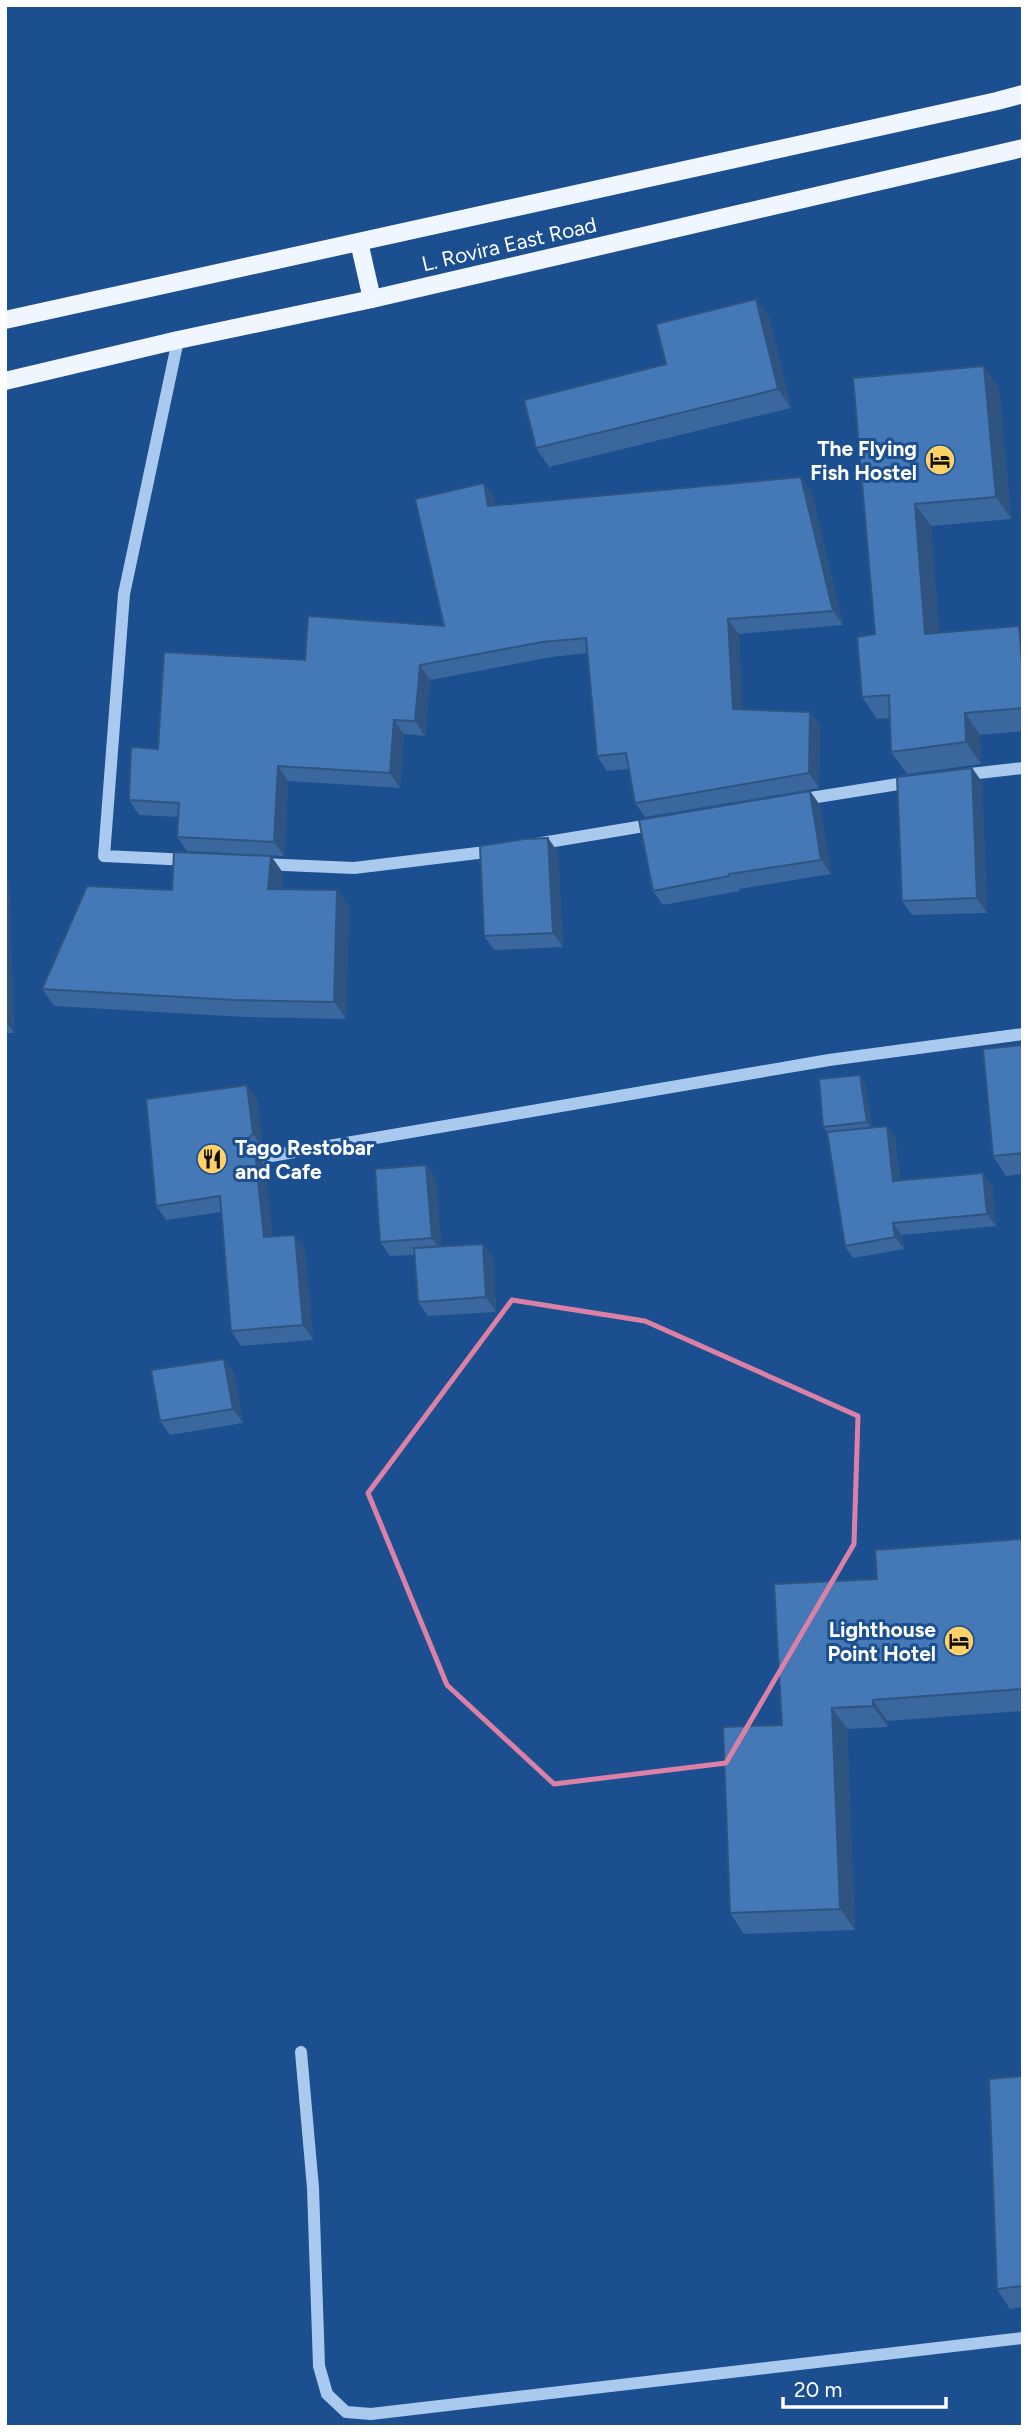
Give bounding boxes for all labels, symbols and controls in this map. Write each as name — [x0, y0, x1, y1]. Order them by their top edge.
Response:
street label: L. Rovira East Road — [419, 212, 599, 276]
place label: The Flying Fish Hostel — [810, 436, 917, 485]
hotel icon: The Flying Fish Hostel — [923, 443, 957, 477]
place label: Tago Restobar and Cafe — [235, 1135, 374, 1184]
restaurant icon: Tago Restobar and Cafe — [195, 1142, 229, 1176]
place label: Lighthouse Point Hotel — [827, 1617, 936, 1666]
hotel icon: Lighthouse Point Hotel — [942, 1624, 976, 1658]
scale bar — [783, 2366, 946, 2410]
text: 20 m — [794, 2377, 842, 2402]

